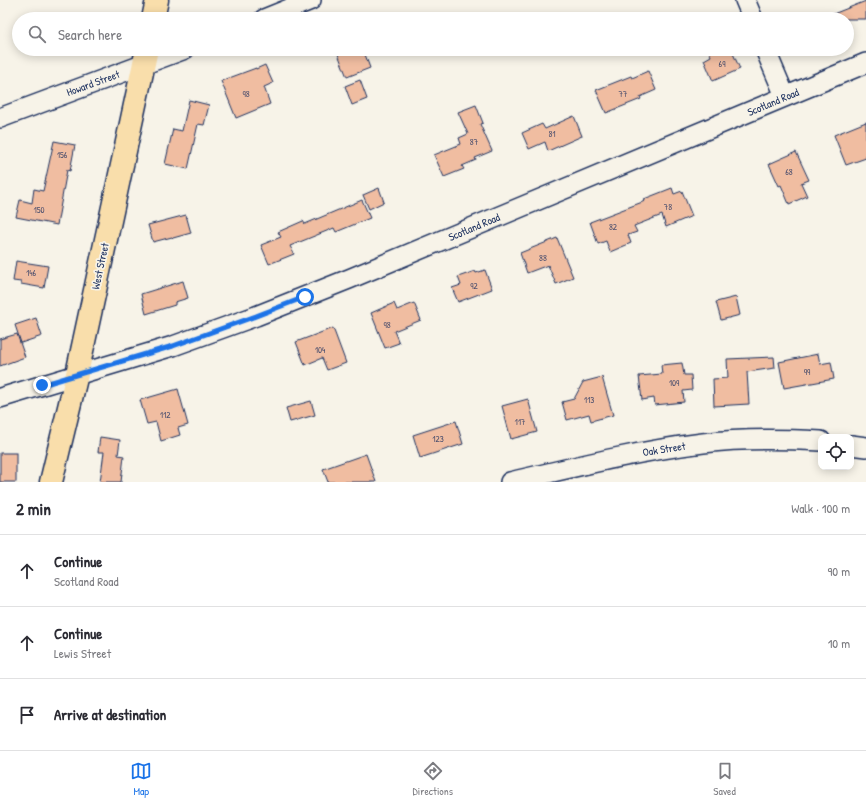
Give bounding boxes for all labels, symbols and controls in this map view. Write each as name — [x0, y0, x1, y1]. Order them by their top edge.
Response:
search box — [12, 12, 854, 56]
icon: search — [26, 23, 48, 45]
text: Search here — [58, 24, 122, 45]
house number: 69 — [719, 58, 726, 70]
street label: Howard Street — [64, 67, 122, 99]
street label: Scotland Road — [745, 85, 802, 119]
house number: 98 — [242, 88, 250, 100]
house number: 77 — [619, 88, 628, 100]
house number: 81 — [548, 128, 556, 140]
house number: 87 — [470, 136, 479, 148]
house number: 156 — [57, 149, 68, 161]
house number: 68 — [785, 166, 793, 178]
house number: 78 — [664, 201, 672, 213]
house number: 150 — [33, 204, 45, 216]
street label: Scotland Road — [446, 210, 503, 244]
house number: 82 — [609, 221, 618, 233]
street label: West Street — [88, 241, 112, 291]
house number: 88 — [539, 252, 547, 264]
house number: 146 — [26, 267, 37, 279]
house number: 92 — [470, 280, 479, 292]
route start — [296, 288, 314, 306]
house number: 98 — [383, 319, 391, 331]
house number: 104 — [315, 344, 326, 356]
house number: 99 — [804, 366, 811, 378]
route end — [33, 376, 51, 394]
house number: 109 — [669, 377, 680, 389]
house number: 113 — [584, 394, 594, 406]
house number: 112 — [160, 409, 171, 421]
house number: 117 — [515, 416, 526, 428]
house number: 123 — [432, 433, 444, 445]
map controls — [818, 434, 854, 470]
button: locate — [818, 434, 854, 470]
street label: Oak Street — [642, 439, 687, 459]
text: 2 min — [16, 497, 51, 520]
text: Walk · 100 m — [791, 499, 850, 517]
text: Continue — [54, 551, 102, 572]
icon: ahead — [16, 560, 38, 582]
text: 90 m — [828, 562, 850, 580]
text: Scotland Road — [54, 572, 119, 590]
text: Continue — [54, 623, 102, 644]
icon: ahead — [16, 632, 38, 654]
text: 10 m — [828, 634, 850, 652]
text: Lewis Street — [54, 644, 111, 662]
icon: arrive — [16, 704, 38, 726]
text: Arrive at destination — [54, 704, 166, 725]
tab: Map — [130, 760, 152, 798]
tab: Directions — [413, 760, 453, 798]
tab: Saved — [713, 760, 736, 798]

